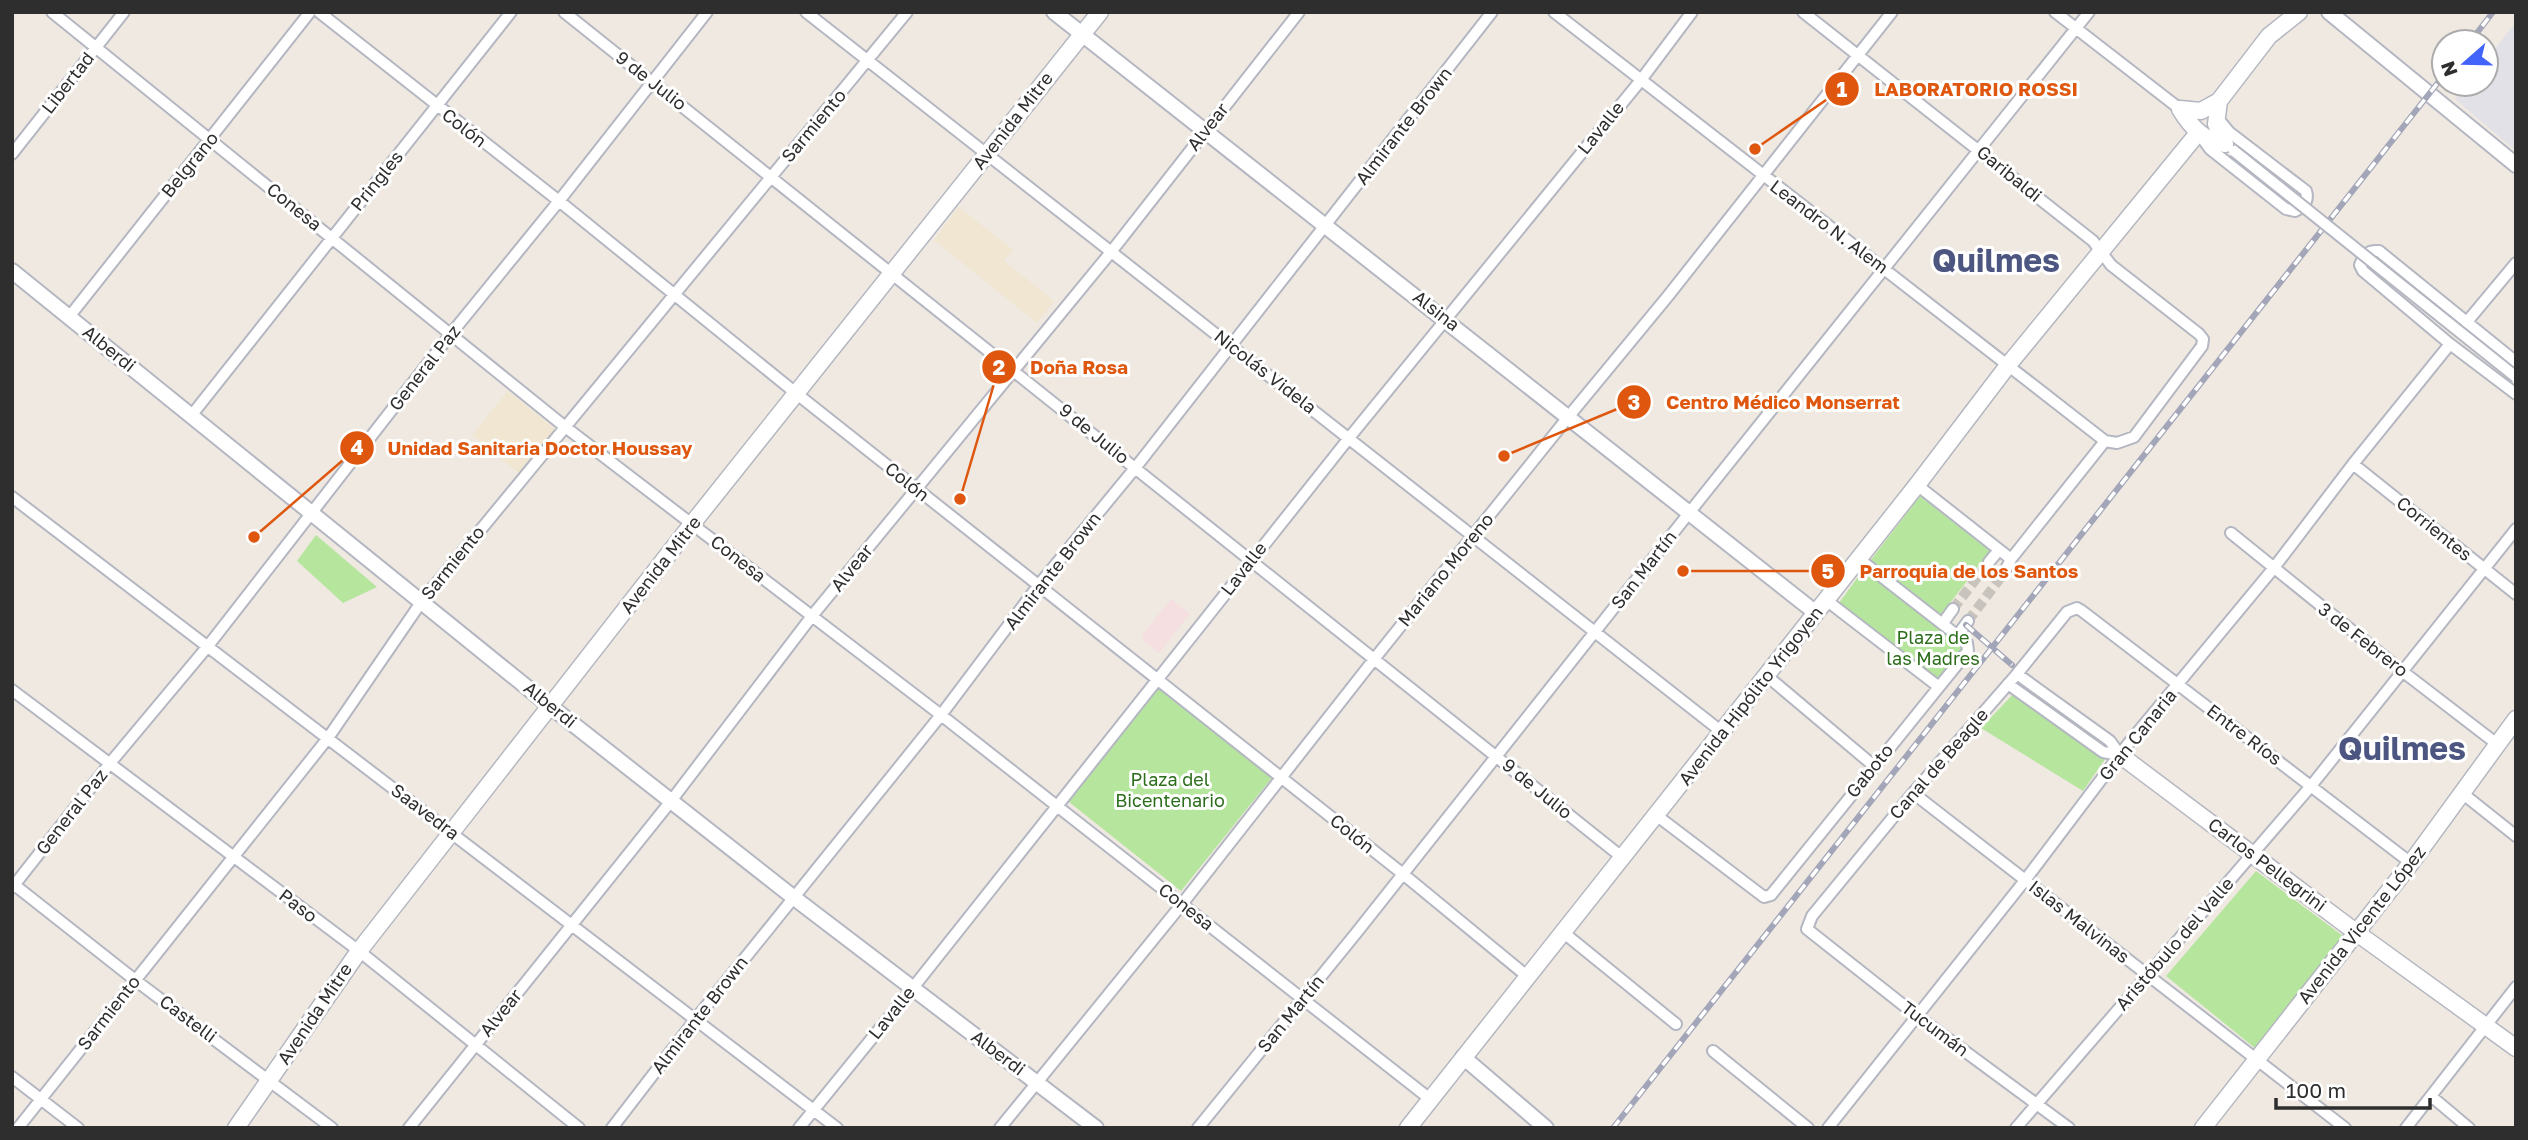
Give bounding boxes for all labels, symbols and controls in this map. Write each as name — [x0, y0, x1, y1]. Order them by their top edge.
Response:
north arrow — [2430, 28, 2500, 98]
street label: 9 de Julio — [612, 46, 691, 115]
street label: Libertad — [36, 47, 98, 118]
text: N — [2435, 58, 2462, 80]
street label: Almirante Brown — [1350, 62, 1456, 189]
street label: Avenida Mitre — [967, 67, 1057, 173]
callout: LABORATORIO ROSSI — [1825, 69, 2091, 109]
text: 1 — [1837, 76, 1848, 102]
text: LABORATORIO ROSSI — [1874, 77, 2078, 100]
street label: Sarmiento — [776, 84, 850, 166]
street label: Lavalle — [1572, 96, 1628, 158]
street label: Alvear — [1182, 98, 1233, 155]
street label: Colón — [438, 103, 491, 151]
street label: Belgrano — [156, 127, 222, 202]
street label: Garibaldi — [1973, 140, 2047, 206]
street label: Pringles — [345, 146, 407, 215]
street label: Leandro N. Alem — [1766, 175, 1893, 278]
street label: Conesa — [263, 177, 327, 235]
district label: Quilmes — [1932, 241, 2060, 279]
street label: Alsina — [1409, 285, 1464, 335]
street label: Alberdi — [79, 320, 141, 376]
street label: General Paz — [384, 320, 465, 415]
street label: Nicolás Videla — [1210, 325, 1321, 418]
callout: Doña Rosa — [981, 347, 1142, 387]
text: 2 — [993, 354, 1006, 380]
text: Doña Rosa — [1030, 355, 1128, 378]
callout: Centro Médico Monserrat — [1617, 382, 1914, 422]
text: 3 — [1628, 389, 1640, 415]
text: Centro Médico Monserrat — [1666, 390, 1900, 413]
street label: 9 de Julio — [1055, 398, 1134, 468]
callout: Unidad Sanitaria Doctor Houssay — [339, 428, 707, 468]
text: 4 — [350, 434, 364, 460]
text: Unidad Sanitaria Doctor Houssay — [388, 436, 693, 459]
street label: Colón — [881, 457, 934, 506]
street label: Corrientes — [2393, 491, 2477, 565]
street label: Almirante Brown — [999, 507, 1105, 634]
street label: Mariano Moreno — [1393, 508, 1498, 630]
street label: Avenida Mitre — [615, 511, 705, 617]
street label: Sarmiento — [416, 521, 489, 604]
street label: San Martín — [1606, 526, 1681, 613]
street label: Conesa — [707, 530, 771, 587]
street label: Lavalle — [1216, 537, 1271, 599]
street label: Alvear — [826, 539, 877, 595]
callout: Parroquia de los Santos — [1810, 551, 2092, 591]
text: 5 — [1822, 558, 1835, 584]
text: Parroquia de los Santos — [1860, 559, 2079, 582]
street label: 3 de Febrero — [2314, 597, 2413, 681]
street label: Avenida Hipólito Yrigoyen — [1673, 601, 1827, 789]
park label: Plaza de las Madres — [1886, 626, 1980, 669]
street label: Alberdi — [520, 676, 582, 732]
street label: Gran Canaria — [2094, 684, 2181, 784]
street label: Entre Ríos — [2203, 699, 2286, 770]
street label: Canal de Beagle — [1884, 703, 1992, 823]
district label: Quilmes — [2338, 729, 2466, 767]
street label: Gaboto — [1841, 739, 1898, 802]
street label: 9 de Julio — [1498, 753, 1577, 823]
street label: General Paz — [31, 764, 112, 859]
park label: Plaza del Bicentenario — [1115, 768, 1225, 811]
street label: Saavedra — [387, 778, 464, 844]
street label: Colón — [1326, 809, 1379, 858]
street label: Carlos Pellegrini — [2204, 813, 2331, 916]
street label: Avenida Vicente López — [2293, 841, 2430, 1008]
street label: Aristóbulo del Valle — [2111, 872, 2238, 1014]
street label: Islas Malvinas — [2025, 875, 2134, 967]
street label: Conesa — [1155, 878, 1219, 935]
street label: Paso — [275, 884, 322, 927]
street label: Almirante Brown — [646, 951, 752, 1078]
street label: Avenida Mitre — [272, 959, 356, 1068]
street label: San Martín — [1252, 970, 1328, 1057]
street label: Sarmiento — [72, 971, 144, 1054]
street label: Lavalle — [863, 981, 919, 1043]
street label: Alvear — [475, 984, 526, 1040]
street label: Castelli — [156, 990, 222, 1047]
street label: Tucumán — [1898, 996, 1973, 1061]
street label: Alberdi — [967, 1025, 1030, 1080]
scale bar — [2276, 1066, 2430, 1110]
text: 100 m — [2286, 1077, 2346, 1103]

